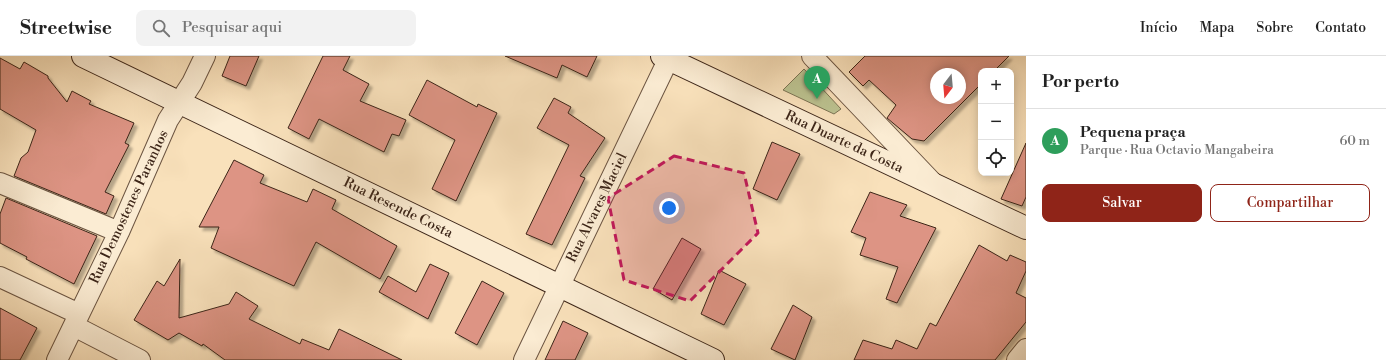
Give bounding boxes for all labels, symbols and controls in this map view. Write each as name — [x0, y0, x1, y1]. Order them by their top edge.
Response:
search box — [136, 10, 416, 46]
text: Streetwise — [20, 16, 112, 40]
icon: search — [150, 17, 172, 39]
text: Pesquisar aqui — [182, 18, 282, 37]
text: Início — [1140, 19, 1178, 37]
text: Mapa — [1200, 19, 1234, 37]
text: Sobre — [1256, 19, 1293, 37]
text: Contato — [1315, 19, 1366, 37]
pin: A — [804, 66, 830, 99]
north arrow — [930, 68, 966, 104]
map controls — [978, 68, 1014, 176]
button: + — [978, 68, 1014, 104]
text: Por perto — [1042, 71, 1119, 93]
button: − — [978, 104, 1014, 140]
street label: Rua Duarte da Costa — [782, 107, 907, 178]
text: Pequena praça — [1080, 123, 1186, 142]
street label: Rua Demostenes Paranhos — [85, 127, 173, 287]
text: A — [1050, 133, 1060, 149]
text: 60 m — [1339, 133, 1370, 149]
button: locate — [978, 140, 1014, 176]
text: Parque · Rua Octavio Mangabeira — [1080, 142, 1274, 158]
street label: Rua Alvares Maciel — [563, 150, 631, 266]
street label: Rua Resende Costa — [340, 174, 457, 243]
button: Salvar — [1042, 184, 1202, 222]
button: Compartilhar — [1210, 184, 1370, 222]
your location — [659, 198, 679, 218]

